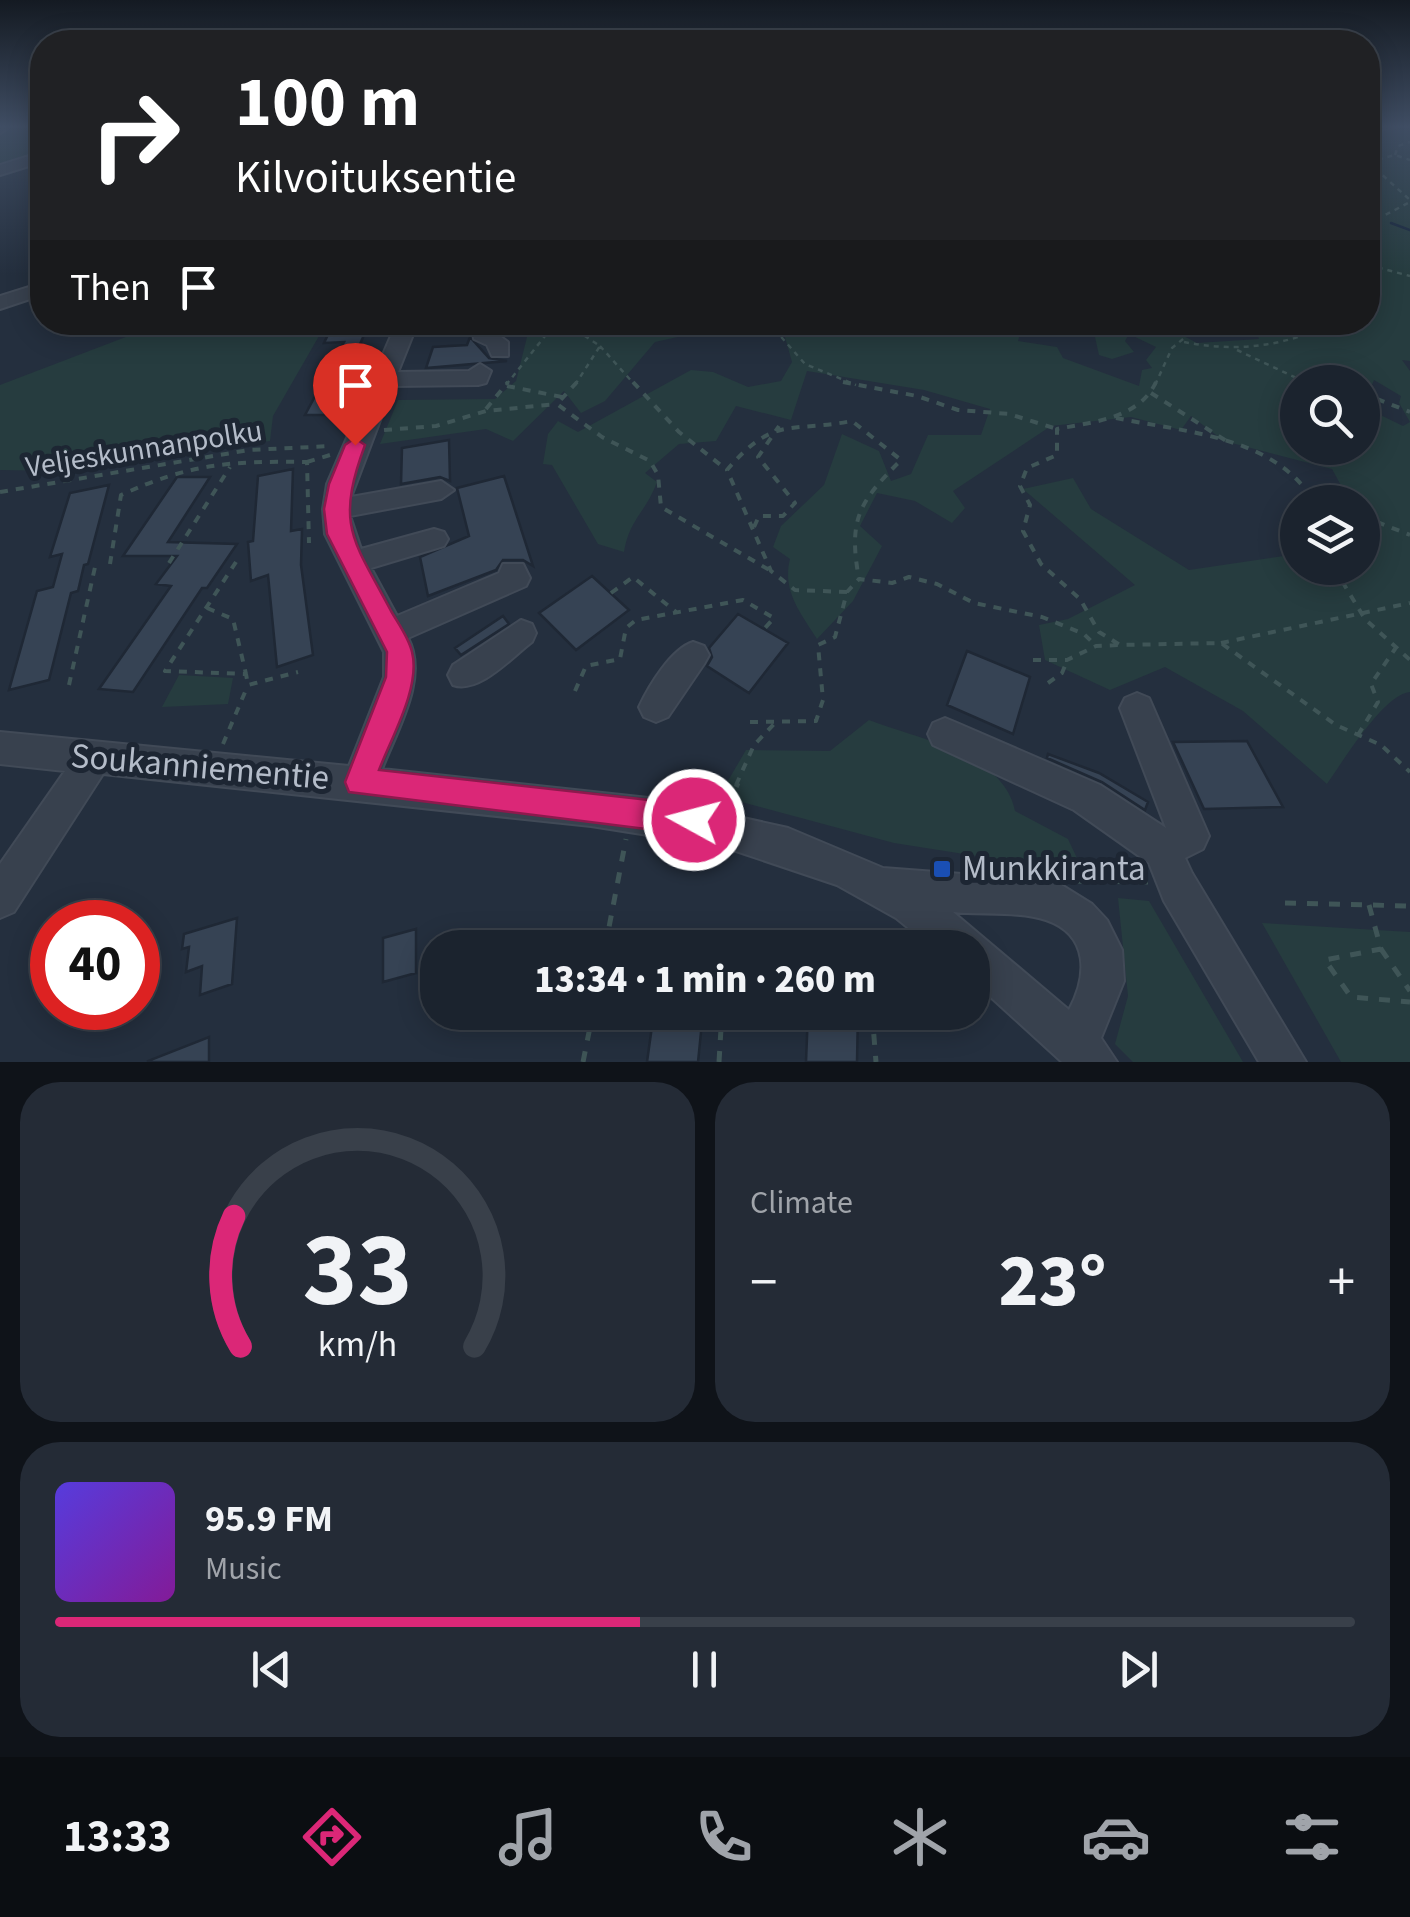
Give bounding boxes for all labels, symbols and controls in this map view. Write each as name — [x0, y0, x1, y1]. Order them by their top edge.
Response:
text: 100 m — [235, 53, 420, 153]
icon: right — [70, 70, 200, 200]
text: Kilvoituksentie — [235, 146, 516, 210]
icon: arrive — [171, 260, 226, 315]
text: Then — [70, 261, 151, 315]
pin — [313, 343, 398, 446]
icon: arrive — [328, 358, 383, 413]
map controls — [1280, 365, 1380, 585]
button: search — [1280, 365, 1380, 465]
street label: Veljeskunnanpolku — [23, 409, 265, 489]
button: layers — [1280, 485, 1380, 585]
street label: Soukanniementie — [69, 731, 331, 803]
position arrow — [642, 768, 746, 872]
place label: Munkkiranta — [962, 844, 1146, 894]
marker: Munkkiranta — [931, 858, 953, 880]
speed limit sign: 40 — [30, 900, 160, 1030]
text: 13:34 · 1 min · 260 m — [534, 953, 876, 1007]
text: Climate — [750, 1180, 853, 1226]
text: 33 — [303, 1198, 412, 1346]
text: 23° — [999, 1228, 1106, 1335]
text: − — [750, 1244, 777, 1322]
text: + — [1328, 1244, 1355, 1322]
text: km/h — [318, 1319, 397, 1370]
text: 95.9 FM — [205, 1492, 333, 1546]
text: Music — [205, 1546, 282, 1592]
icon: previous — [244, 1642, 299, 1697]
icon: pause — [677, 1642, 732, 1697]
icon: next — [1111, 1642, 1166, 1697]
icon: directions — [297, 1802, 367, 1872]
icon: music — [493, 1802, 563, 1872]
icon: phone — [689, 1802, 759, 1872]
icon: climate — [885, 1802, 955, 1872]
icon: car — [1081, 1802, 1151, 1872]
icon: filters — [1277, 1802, 1347, 1872]
text: 13:33 — [63, 1805, 172, 1869]

